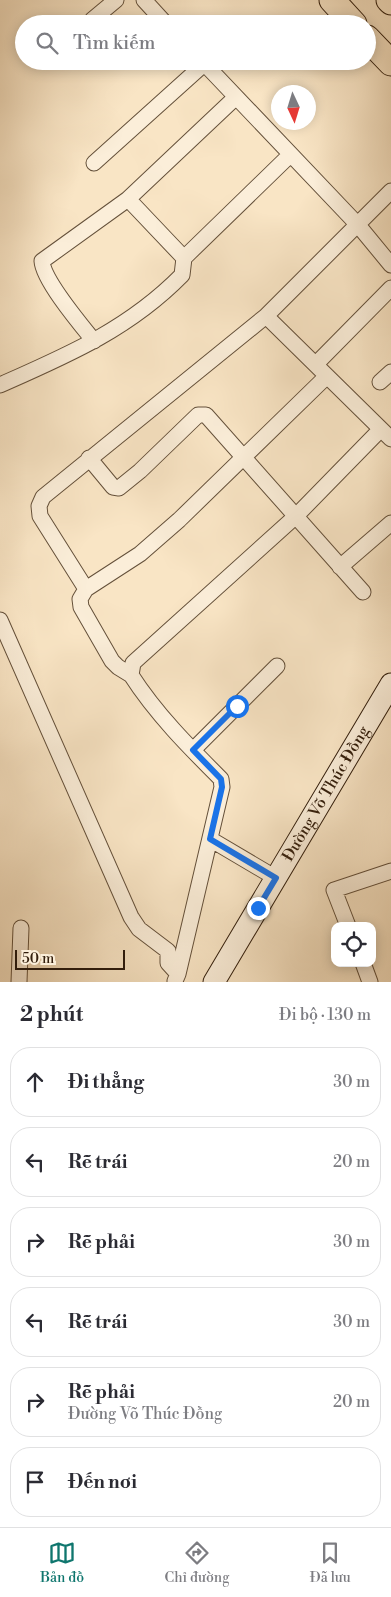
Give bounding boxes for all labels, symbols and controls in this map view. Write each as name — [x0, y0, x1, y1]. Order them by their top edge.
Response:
search box — [15, 15, 376, 70]
icon: search — [33, 29, 61, 57]
text: Tìm kiếm — [73, 31, 156, 55]
north arrow — [271, 85, 316, 130]
route start — [226, 695, 249, 718]
street label: Đường Võ Thúc Đồng — [278, 722, 374, 865]
route end — [247, 897, 270, 920]
map controls — [331, 922, 376, 967]
button: locate — [331, 922, 376, 967]
scale bar — [15, 947, 125, 970]
text: 50 m — [22, 950, 54, 968]
text: 2 phút — [20, 1002, 83, 1028]
text: Đi bộ · 130 m — [279, 1005, 371, 1025]
icon: ahead — [21, 1068, 49, 1096]
text: Đi thẳng — [68, 1070, 144, 1094]
text: 30 m — [333, 1072, 370, 1092]
icon: left — [21, 1148, 49, 1176]
text: Rẽ trái — [68, 1150, 128, 1174]
text: 20 m — [333, 1152, 370, 1172]
icon: right — [21, 1228, 49, 1256]
text: Rẽ phải — [68, 1230, 135, 1254]
text: 30 m — [333, 1232, 370, 1252]
icon: left — [21, 1308, 49, 1336]
text: Rẽ trái — [68, 1310, 128, 1334]
text: 30 m — [333, 1312, 370, 1332]
text: Rẽ phải — [68, 1380, 135, 1404]
icon: right — [21, 1388, 49, 1416]
text: 20 m — [333, 1392, 370, 1412]
text: Đường Võ Thúc Đồng — [68, 1404, 222, 1424]
icon: arrive — [21, 1468, 49, 1496]
text: Đến nơi — [68, 1470, 137, 1494]
tab: Bản đồ — [40, 1539, 84, 1587]
tab: Chỉ đường — [165, 1539, 229, 1587]
tab: Đã lưu — [310, 1539, 351, 1587]

